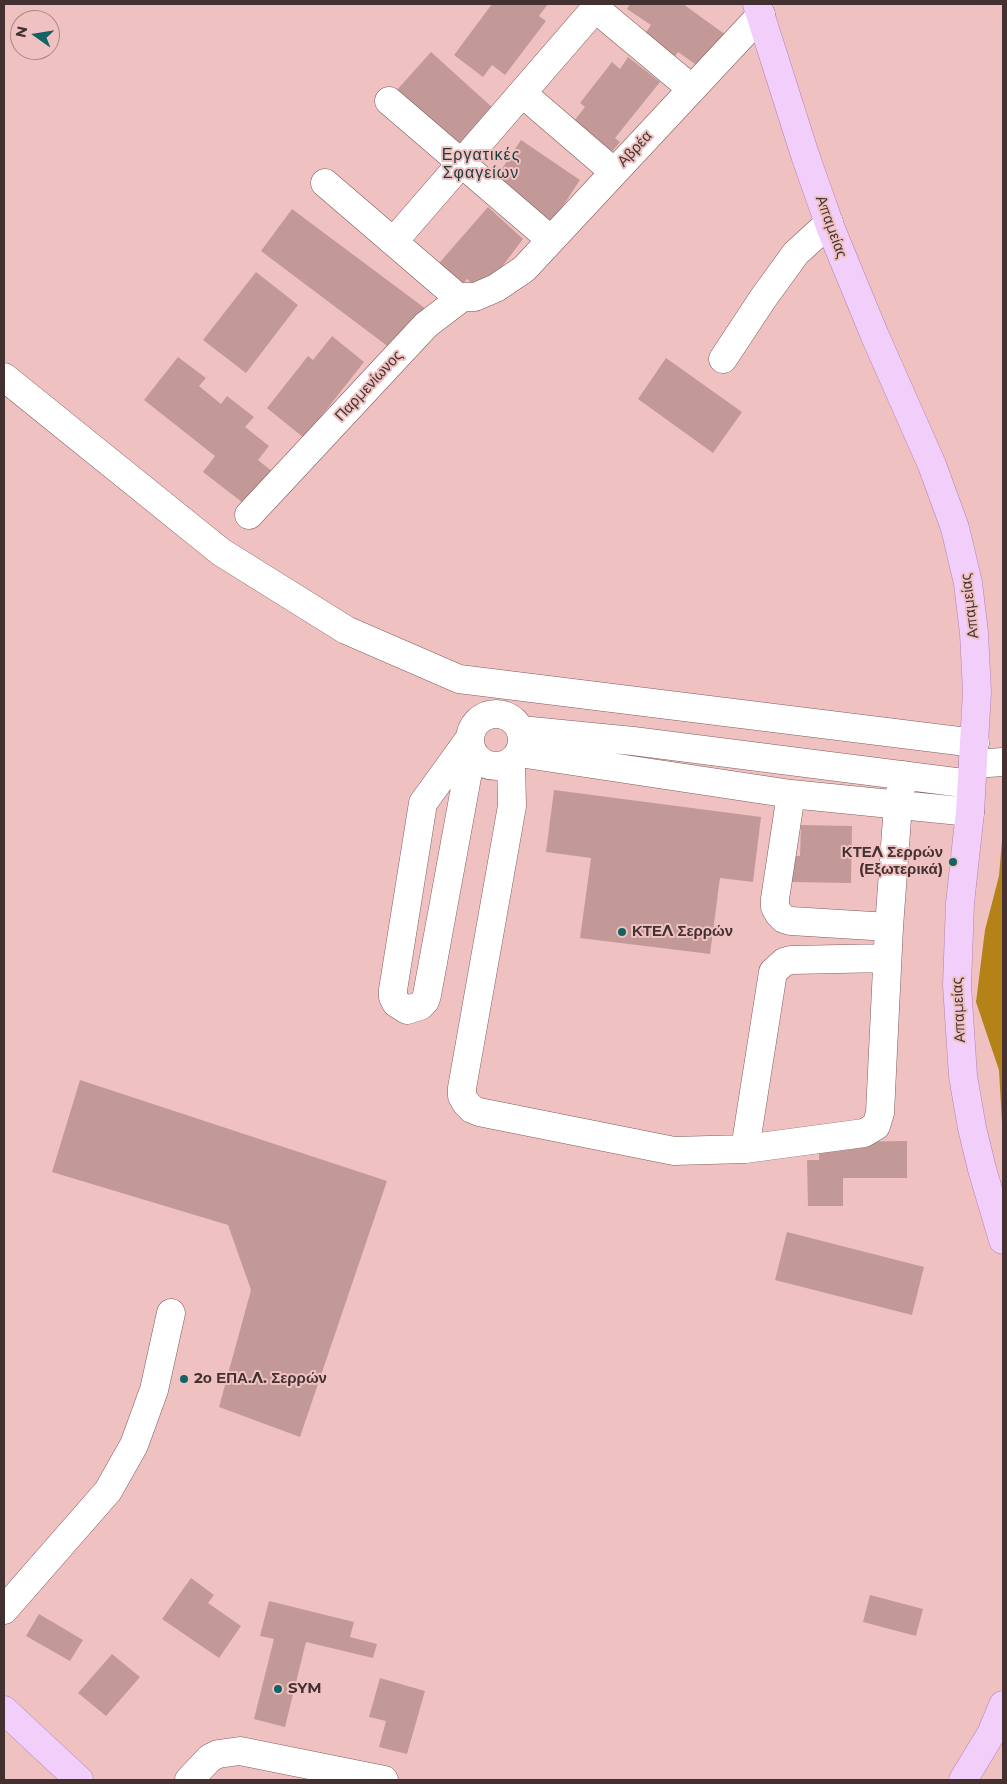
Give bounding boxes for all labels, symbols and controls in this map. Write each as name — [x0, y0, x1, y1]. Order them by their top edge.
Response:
north arrow — [10, 10, 60, 60]
text: N — [11, 24, 31, 39]
street label: Αβρέα — [614, 127, 656, 171]
district label: Εργατικές Σφαγείων — [441, 145, 521, 183]
street label: Απαμείας — [811, 193, 851, 261]
street label: Παρμενίωνος — [332, 347, 406, 425]
street label: Απαμείας — [957, 572, 983, 640]
place label: ΚΤΕΛ Σερρών (Εξωτερικά) — [842, 844, 943, 879]
marker: ΚΤΕΛ Σερρών (Εξωτερικά) — [947, 856, 959, 868]
place label: ΚΤΕΛ Σερρών — [632, 923, 733, 941]
marker: ΚΤΕΛ Σερρών — [616, 926, 628, 938]
street label: Απαμείας — [948, 977, 970, 1043]
place label: 2ο ΕΠΑ.Λ. Σερρών — [194, 1370, 327, 1388]
marker: 2ο ΕΠΑ.Λ. Σερρών — [178, 1373, 190, 1385]
place label: SYM — [288, 1680, 322, 1698]
marker: SYM — [272, 1683, 284, 1695]

